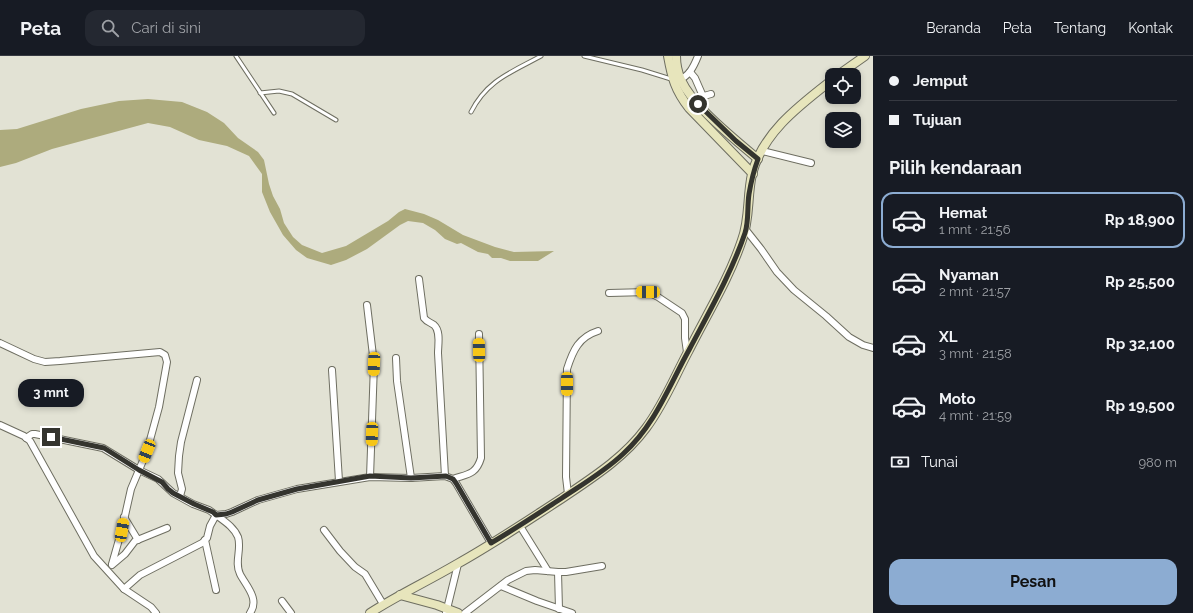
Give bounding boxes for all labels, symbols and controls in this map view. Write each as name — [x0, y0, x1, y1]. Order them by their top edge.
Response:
search box — [85, 10, 365, 46]
text: Peta — [20, 17, 61, 39]
icon: search — [99, 17, 121, 39]
text: Cari di sini — [131, 19, 201, 37]
text: Beranda — [926, 20, 981, 36]
text: Peta — [1003, 20, 1032, 36]
text: Tentang — [1054, 20, 1106, 36]
text: Kontak — [1128, 20, 1173, 36]
map controls — [825, 68, 861, 148]
button: locate — [825, 68, 861, 104]
text: Jemput — [913, 72, 968, 90]
route start — [689, 95, 707, 113]
text: Tujuan — [913, 111, 962, 129]
button: layers — [825, 112, 861, 148]
text: Pilih kendaraan — [889, 157, 1022, 178]
icon: car — [891, 202, 927, 238]
text: Hemat — [939, 204, 987, 222]
text: Rp 18,900 — [1105, 211, 1175, 229]
text: 1 mnt · 21:56 — [939, 222, 1011, 237]
icon: car — [891, 264, 927, 300]
text: Nyaman — [939, 266, 999, 284]
text: Rp 25,500 — [1105, 273, 1175, 291]
text: 2 mnt · 21:57 — [939, 284, 1011, 299]
car — [636, 286, 660, 298]
icon: car — [891, 326, 927, 362]
text: XL — [939, 328, 957, 346]
text: Rp 32,100 — [1106, 335, 1175, 353]
car — [473, 338, 485, 362]
text: 3 mnt · 21:58 — [939, 346, 1012, 361]
car — [368, 352, 380, 376]
car — [561, 372, 573, 396]
callout: 3 mnt — [18, 379, 84, 407]
text: 3 mnt — [33, 385, 69, 400]
icon: car — [891, 388, 927, 424]
text: Moto — [939, 390, 976, 408]
text: Rp 19,500 — [1106, 397, 1175, 415]
text: 4 mnt · 21:59 — [939, 408, 1012, 423]
car — [366, 422, 378, 446]
route end — [42, 428, 60, 446]
car — [137, 438, 157, 464]
icon: cash — [889, 451, 911, 473]
text: Tunai — [921, 453, 958, 471]
text: 980 m — [1138, 455, 1177, 470]
car — [114, 517, 130, 543]
button: Pesan — [889, 559, 1177, 605]

